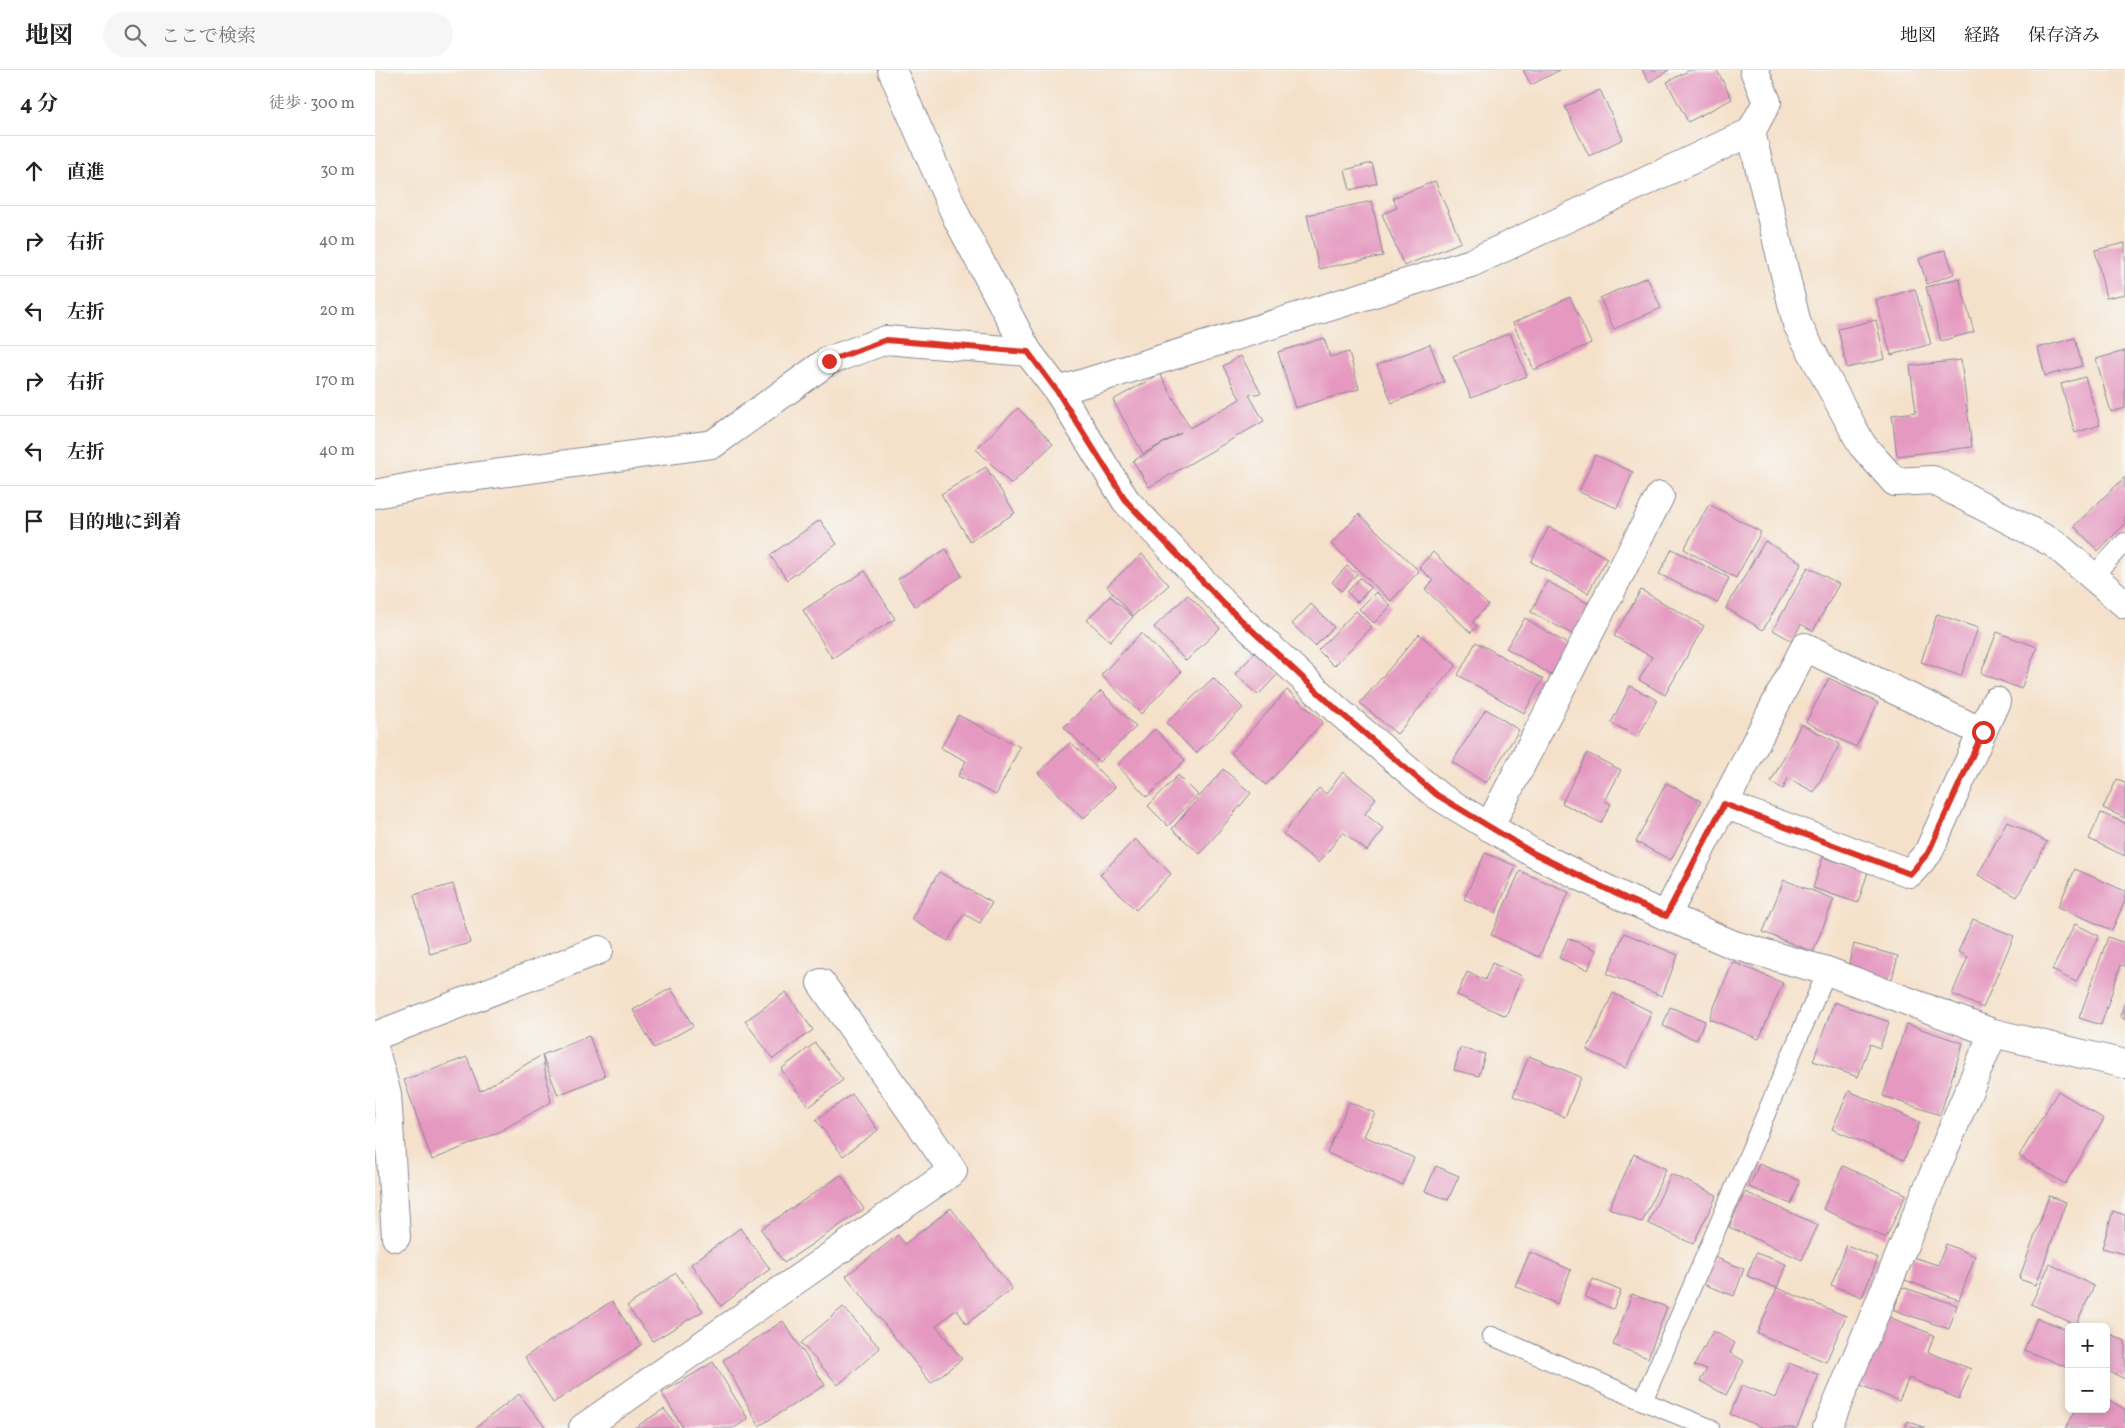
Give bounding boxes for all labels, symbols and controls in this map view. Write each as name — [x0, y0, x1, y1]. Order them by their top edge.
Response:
search box — [103, 12, 453, 57]
text: 地図 — [25, 20, 73, 54]
icon: search — [121, 21, 149, 49]
text: ここで検索 — [161, 24, 256, 50]
text: 地図 — [1900, 24, 1936, 49]
text: 経路 — [1964, 24, 2000, 49]
text: 保存済み — [2028, 24, 2100, 49]
text: 4 分 — [20, 90, 58, 119]
text: 徒歩 · 300 m — [269, 93, 355, 115]
icon: ahead — [20, 157, 48, 185]
text: 直進 — [67, 160, 105, 186]
text: 30 m — [320, 160, 355, 182]
icon: right — [20, 227, 48, 255]
text: 右折 — [67, 230, 105, 256]
text: 40 m — [319, 230, 355, 252]
icon: left — [20, 297, 48, 325]
text: 左折 — [67, 300, 105, 326]
text: 20 m — [320, 300, 355, 322]
route end — [818, 350, 841, 373]
icon: right — [20, 367, 48, 395]
text: 右折 — [67, 370, 105, 396]
text: 170 m — [315, 370, 355, 392]
icon: left — [20, 437, 48, 465]
text: 左折 — [67, 440, 105, 466]
text: 40 m — [319, 440, 355, 462]
icon: arrive — [20, 507, 48, 535]
text: 目的地に到着 — [67, 510, 181, 536]
route start — [1972, 721, 1995, 744]
map controls — [2065, 1323, 2110, 1413]
button: + — [2065, 1323, 2110, 1368]
button: − — [2065, 1368, 2110, 1413]

